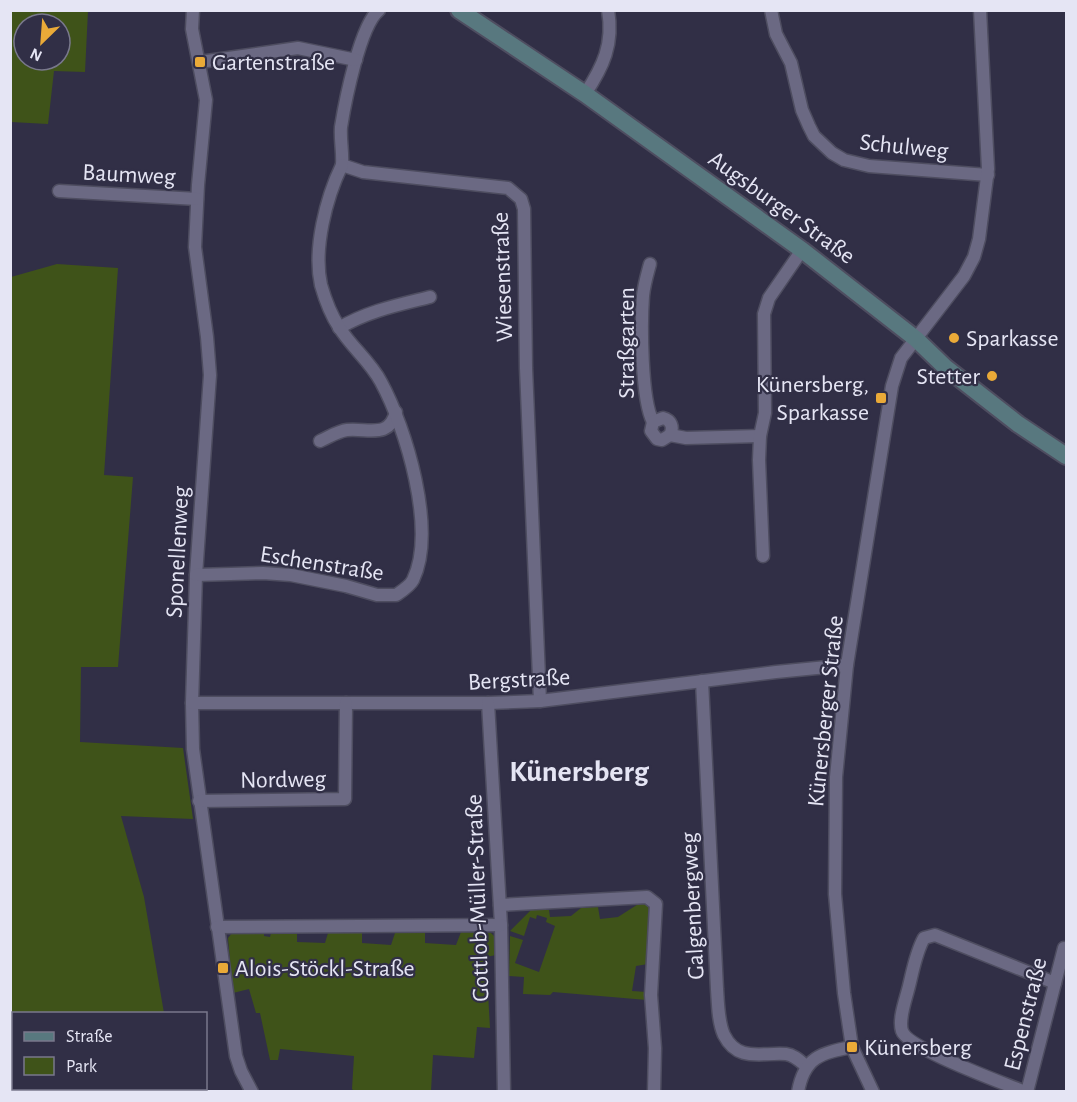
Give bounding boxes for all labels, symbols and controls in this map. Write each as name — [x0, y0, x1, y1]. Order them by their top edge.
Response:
north arrow — [12, 12, 72, 72]
text: N — [28, 45, 45, 64]
place label: Gartenstraße — [212, 51, 335, 75]
marker: Gartenstraße — [193, 55, 207, 69]
street label: Schulweg — [858, 130, 950, 164]
street label: Augsburger Straße — [704, 147, 859, 269]
street label: Baumweg — [82, 161, 176, 189]
street label: Wiesenstraße — [489, 212, 517, 342]
street label: Straßgarten — [615, 287, 639, 399]
place label: Sparkasse — [966, 327, 1059, 351]
marker: Sparkasse — [947, 331, 961, 345]
place label: Stetter — [916, 365, 980, 389]
marker: Stetter — [985, 369, 999, 383]
place label: Künersberg, Sparkasse — [756, 373, 869, 425]
marker: Künersberg, Sparkasse — [874, 391, 888, 405]
street label: Sponellenweg — [163, 485, 193, 618]
street label: Eschenstraße — [258, 542, 386, 586]
street label: Künersberger Straße — [804, 614, 848, 808]
street label: Bergstraße — [467, 665, 571, 695]
district label: Künersberg — [509, 757, 650, 787]
street label: Nordweg — [240, 767, 326, 793]
street label: Gottlob-Müller-Straße — [462, 794, 494, 1002]
street label: Galgenbergweg — [677, 831, 709, 980]
street label: Espenstraße — [1000, 955, 1052, 1073]
place label: Alois-Stöckl-Straße — [235, 957, 415, 981]
marker: Alois-Stöckl-Straße — [216, 961, 230, 975]
legend — [12, 1012, 207, 1090]
text: Straße — [66, 1028, 112, 1046]
place label: Künersberg — [864, 1036, 972, 1060]
marker: Künersberg — [845, 1040, 859, 1054]
text: Park — [66, 1058, 98, 1076]

